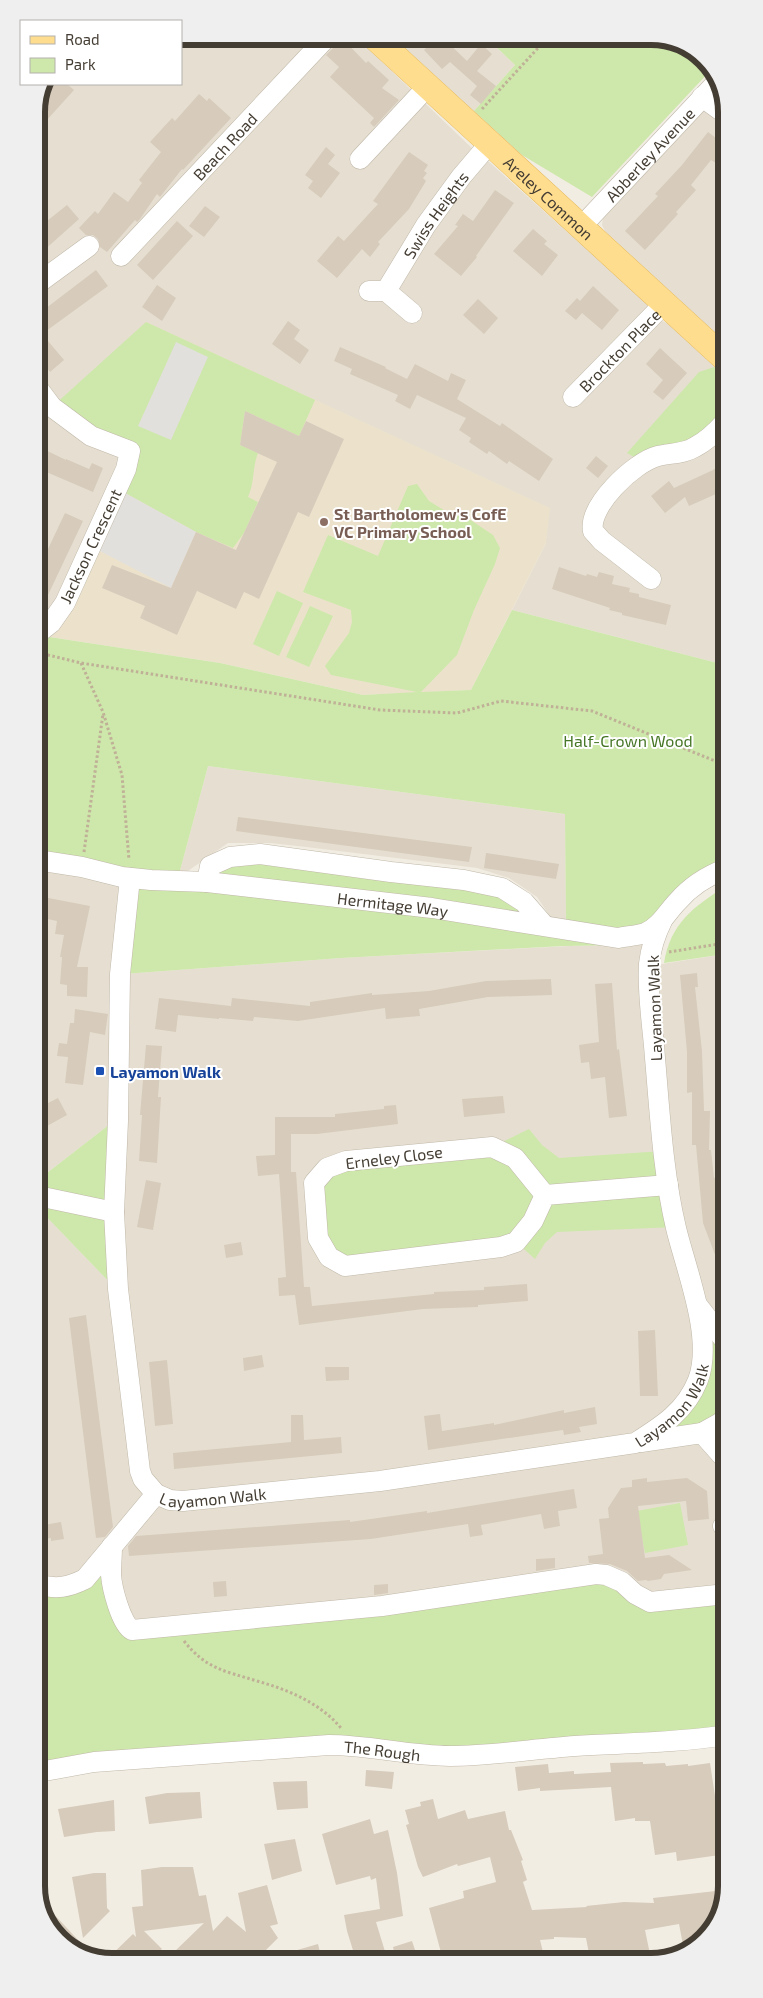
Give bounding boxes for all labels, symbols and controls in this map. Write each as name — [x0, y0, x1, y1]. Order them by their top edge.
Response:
legend — [20, 20, 182, 85]
text: Road — [65, 30, 100, 48]
text: Park — [65, 55, 96, 73]
street label: Abberley Avenue — [601, 103, 698, 205]
street label: Beach Road — [188, 109, 260, 183]
street label: Areley Common — [501, 152, 598, 243]
street label: Swiss Heights — [399, 167, 472, 262]
street label: Brockton Place — [574, 304, 664, 395]
street label: Jackson Crescent — [55, 486, 125, 606]
place label: St Bartholomew's CofE VC Primary School — [334, 504, 506, 542]
marker: St Bartholomew's CofE VC Primary School — [318, 516, 330, 528]
park label: Half-Crown Wood — [563, 731, 693, 750]
street label: Hermitage Way — [336, 888, 450, 920]
street label: Layamon Walk — [643, 954, 665, 1062]
place label: Layamon Walk — [110, 1062, 221, 1082]
marker: Layamon Walk — [94, 1065, 106, 1077]
street label: Erneley Close — [344, 1142, 444, 1172]
street label: Layamon Walk — [631, 1362, 711, 1450]
street label: Layamon Walk — [157, 1483, 267, 1511]
street label: The Rough — [343, 1736, 421, 1764]

